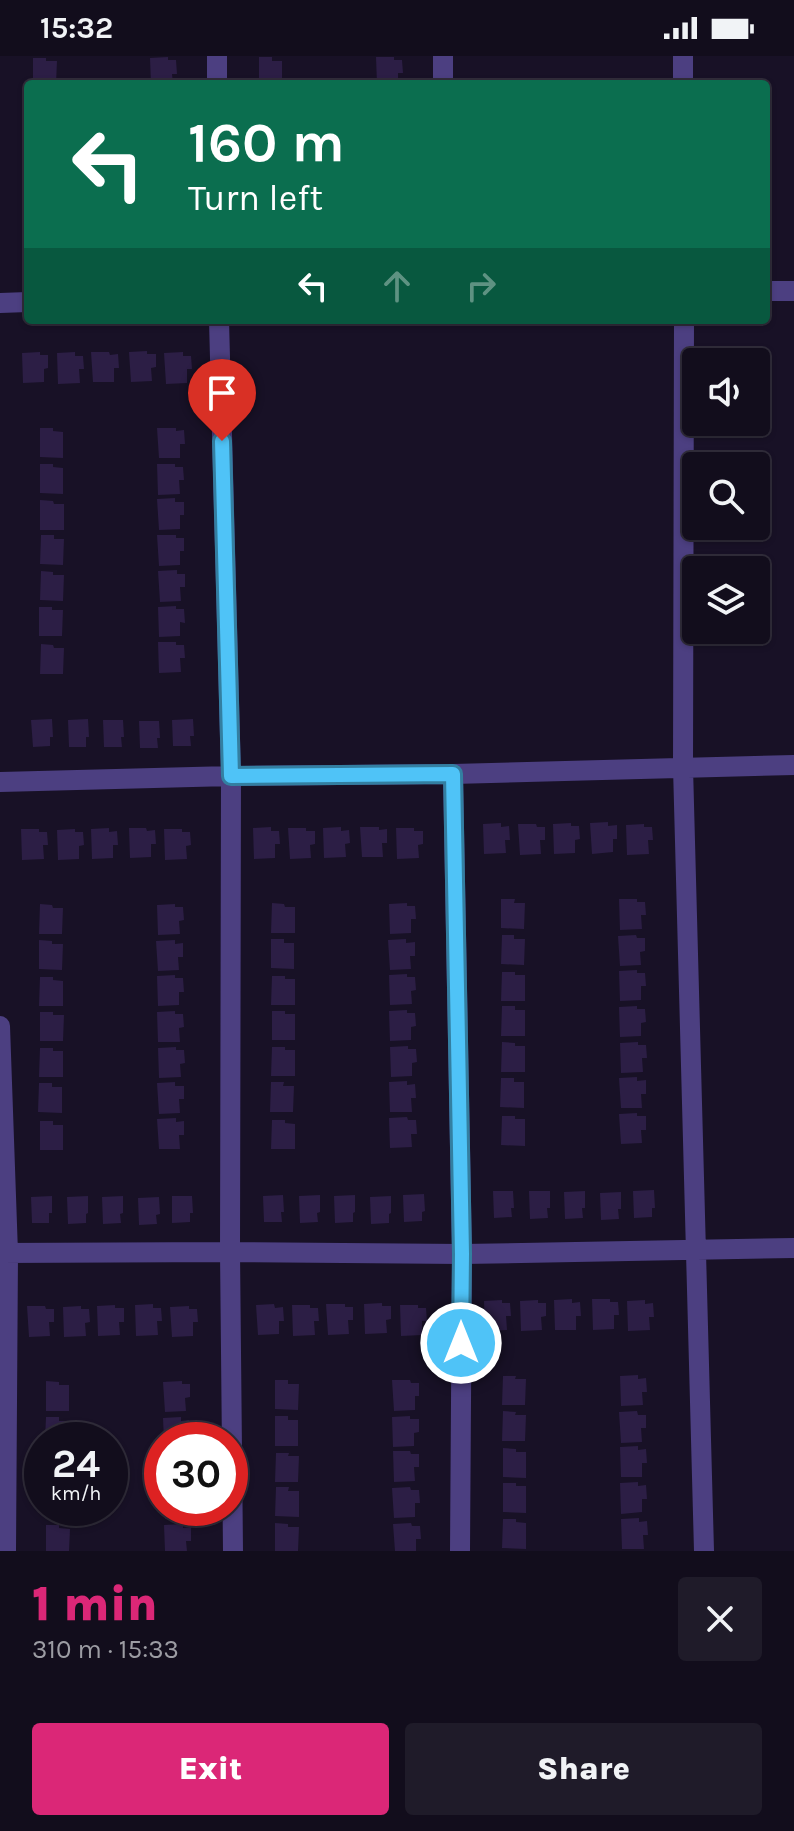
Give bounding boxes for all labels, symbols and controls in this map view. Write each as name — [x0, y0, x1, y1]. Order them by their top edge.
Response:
text: 15:32 — [40, 10, 113, 46]
text: 160 m — [188, 110, 345, 175]
icon: left — [56, 112, 160, 216]
text: Turn left — [188, 177, 323, 219]
icon: left — [291, 264, 335, 308]
icon: ahead — [375, 264, 419, 308]
icon: right — [459, 264, 503, 308]
map controls — [682, 348, 770, 644]
button: sound — [682, 348, 770, 436]
pin — [188, 359, 256, 441]
icon: arrive — [200, 371, 244, 415]
button: search — [682, 452, 770, 540]
button: layers — [682, 556, 770, 644]
position arrow — [419, 1301, 503, 1385]
speed limit sign: 30 — [144, 1422, 248, 1526]
text: 24 — [52, 1440, 100, 1487]
text: km/h — [51, 1482, 101, 1505]
text: 1 min — [32, 1576, 158, 1632]
button: close — [678, 1577, 762, 1661]
text: 310 m · 15:33 — [32, 1634, 179, 1665]
button: Exit — [32, 1723, 389, 1815]
button: Share — [405, 1723, 762, 1815]

